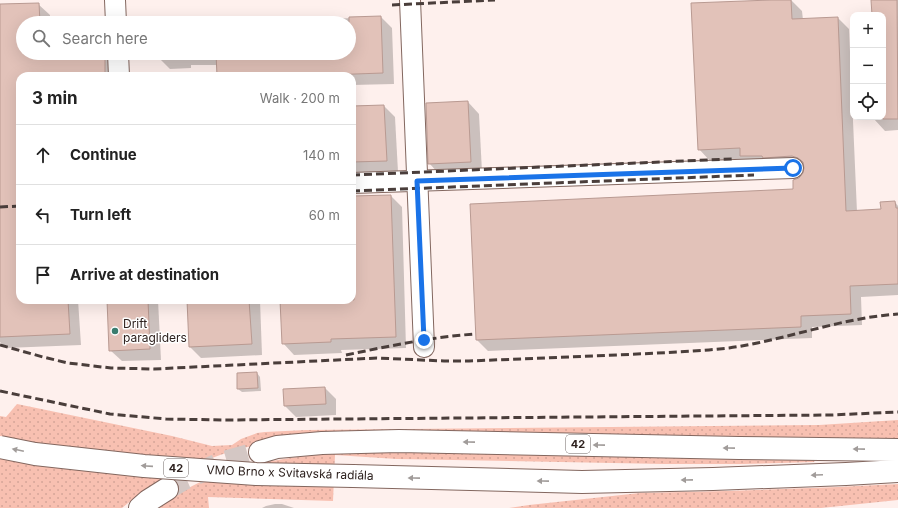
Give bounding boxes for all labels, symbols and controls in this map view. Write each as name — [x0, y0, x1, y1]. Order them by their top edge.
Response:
map controls — [850, 12, 886, 120]
button: + — [850, 12, 886, 48]
search box — [16, 16, 356, 60]
icon: search — [30, 27, 52, 49]
text: Search here — [62, 29, 148, 48]
button: − — [850, 48, 886, 84]
button: locate — [850, 84, 886, 120]
text: 3 min — [32, 88, 78, 108]
text: Walk · 200 m — [260, 90, 340, 106]
icon: ahead — [32, 144, 54, 166]
text: Continue — [70, 145, 137, 164]
text: 140 m — [303, 147, 340, 163]
route start — [784, 159, 802, 177]
icon: left — [32, 204, 54, 226]
text: Turn left — [70, 205, 131, 224]
text: 60 m — [309, 207, 340, 223]
icon: arrive — [32, 264, 54, 286]
text: Arrive at destination — [70, 265, 219, 284]
place label: Drift paragliders — [123, 316, 187, 345]
marker: Drift paragliders — [110, 326, 120, 336]
route end — [415, 331, 433, 349]
road number: 42 — [566, 435, 590, 453]
one-way arrow — [462, 439, 475, 445]
one-way arrow — [592, 442, 605, 448]
one-way arrow — [723, 444, 735, 451]
one-way arrow — [852, 446, 865, 452]
one-way arrow — [11, 447, 24, 453]
road number: 42 — [164, 459, 188, 477]
street label: VMO Brno x Svitavská radiála — [206, 462, 374, 483]
one-way arrow — [141, 463, 153, 470]
one-way arrow — [810, 472, 823, 478]
one-way arrow — [407, 474, 420, 481]
one-way arrow — [681, 476, 693, 483]
one-way arrow — [536, 478, 549, 484]

